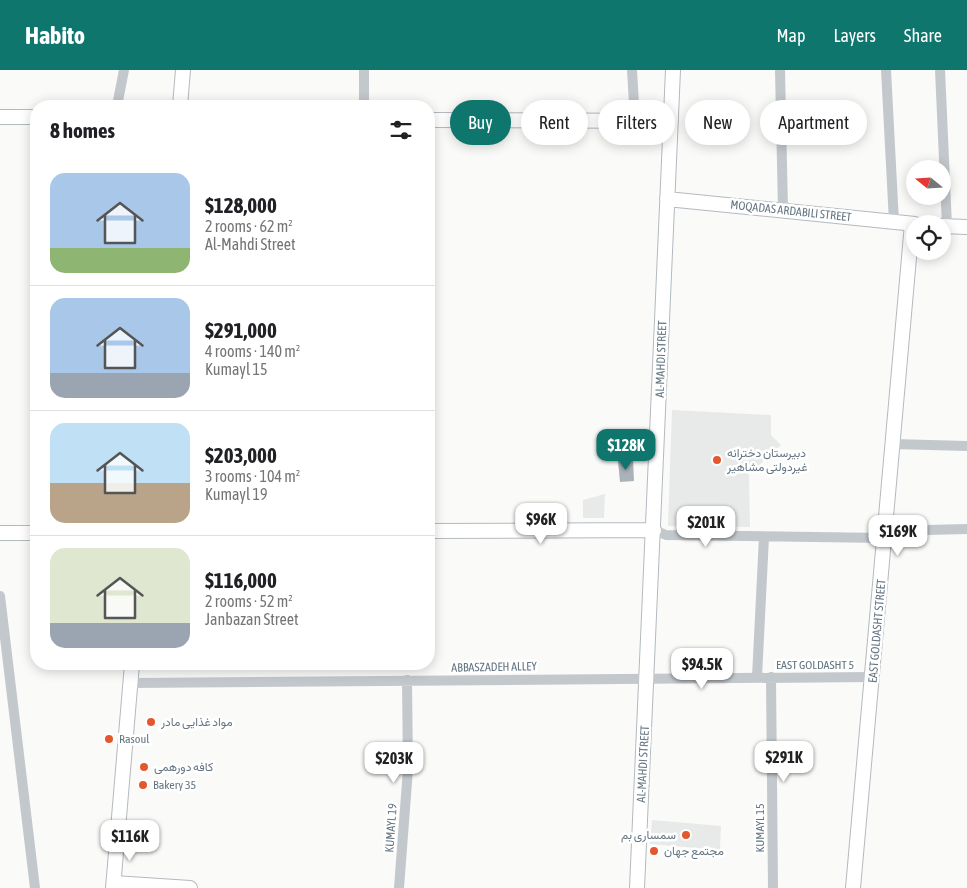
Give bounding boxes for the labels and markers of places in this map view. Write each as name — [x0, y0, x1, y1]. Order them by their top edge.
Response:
pin: $128K — [591, 428, 661, 471]
place label: دبیرستان دخترانه غیردولتی مشاهیر — [726, 446, 807, 475]
marker: دبیرستان دخترانه غیردولتی مشاهیر — [711, 454, 723, 466]
pin: $96K — [511, 502, 571, 545]
pin: $201K — [671, 506, 741, 548]
pin: $169K — [863, 514, 933, 557]
pin: $94.5K — [661, 648, 743, 690]
place label: مواد غذایی مادر — [160, 715, 233, 730]
marker: مواد غذایی مادر — [145, 716, 157, 728]
place label: Rasoul — [119, 732, 150, 746]
marker: Rasoul — [103, 733, 115, 745]
pin: $291K — [749, 740, 819, 783]
pin: $203K — [359, 742, 429, 784]
place label: کافه دورهمی — [154, 760, 213, 775]
marker: کافه دورهمی — [138, 761, 150, 773]
place label: Bakery 35 — [153, 778, 196, 792]
marker: Bakery 35 — [137, 779, 149, 791]
pin: $116K — [95, 820, 165, 862]
place label: سمساری بم — [621, 828, 676, 843]
marker: سمساری بم — [680, 829, 692, 841]
place label: مجتمع جهان — [664, 844, 724, 860]
marker: مجتمع جهان — [648, 845, 660, 857]

